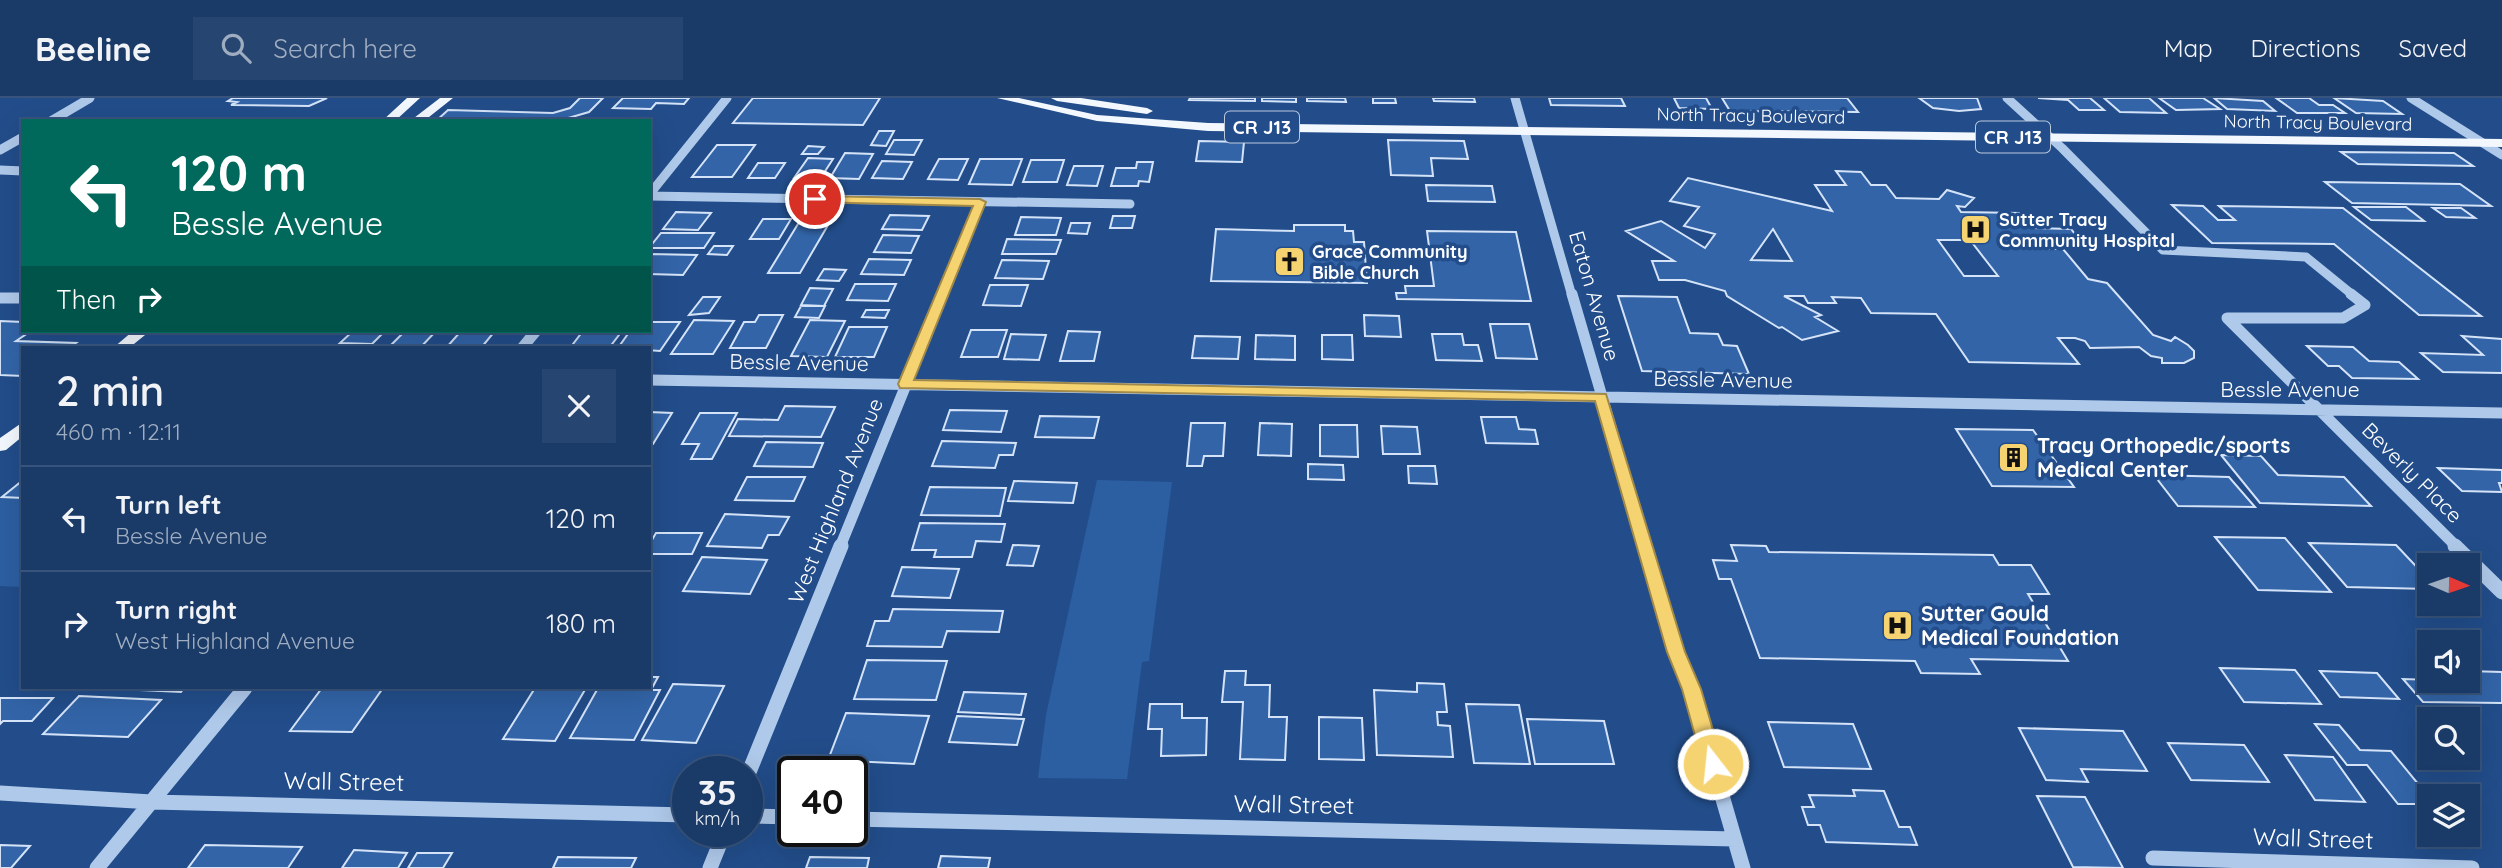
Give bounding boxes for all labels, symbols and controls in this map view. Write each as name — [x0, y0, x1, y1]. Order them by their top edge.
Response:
search box — [193, 17, 683, 80]
text: Beeline — [35, 28, 151, 69]
icon: search — [217, 29, 255, 67]
text: Search here — [273, 32, 417, 65]
text: Map — [2164, 33, 2213, 63]
text: Directions — [2251, 33, 2361, 63]
text: Saved — [2399, 33, 2467, 63]
street label: North Tracy Boulevard — [1656, 102, 1846, 129]
street label: North Tracy Boulevard — [2223, 109, 2413, 136]
road number: CR J13 — [1225, 112, 1299, 142]
road number: CR J13 — [1976, 121, 2050, 152]
text: 120 m — [171, 142, 307, 203]
icon: left — [56, 147, 147, 238]
pin — [785, 169, 845, 229]
icon: arrive — [796, 180, 834, 218]
text: Bessle Avenue — [171, 203, 383, 243]
place label: Sutter Tracy Community Hospital — [1999, 208, 2175, 252]
hospital icon: Sutter Tracy Community Hospital — [1959, 213, 1993, 247]
street label: Eaton Avenue — [1564, 228, 1626, 364]
place label: Grace Community Bible Church — [1312, 240, 1468, 284]
church icon: Grace Community Bible Church — [1272, 245, 1306, 279]
icon: right — [130, 280, 168, 318]
text: Then — [56, 283, 116, 316]
street label: Bessle Avenue — [729, 348, 869, 376]
text: 2 min — [56, 364, 164, 417]
street label: Bessle Avenue — [1653, 365, 1793, 393]
button: close — [542, 369, 616, 443]
street label: Bessle Avenue — [2220, 376, 2360, 402]
street label: West Highland Avenue — [782, 394, 888, 607]
text: 460 m · 12:11 — [56, 417, 181, 446]
street label: Beverly Place — [2357, 417, 2468, 528]
place label: Tracy Orthopedic/sports Medical Center — [2037, 432, 2290, 482]
building icon: Tracy Orthopedic/sports Medical Center — [1997, 441, 2031, 475]
text: Turn left — [115, 488, 222, 521]
icon: left — [56, 500, 94, 538]
text: 120 m — [546, 502, 616, 535]
text: Bessle Avenue — [115, 521, 268, 550]
north arrow — [2417, 553, 2480, 616]
map controls — [2417, 553, 2480, 847]
text: Turn right — [115, 593, 237, 626]
place label: Sutter Gould Medical Foundation — [1921, 600, 2119, 650]
icon: right — [56, 605, 94, 643]
text: 180 m — [546, 607, 616, 640]
hospital icon: Sutter Gould Medical Foundation — [1881, 609, 1915, 643]
text: West Highland Avenue — [115, 626, 355, 655]
button: sound — [2417, 630, 2480, 693]
button: search — [2417, 707, 2480, 770]
position arrow — [1676, 727, 1750, 801]
speed limit sign: 40 — [777, 756, 868, 847]
street label: Wall Street — [283, 765, 405, 797]
text: 35 — [698, 770, 737, 814]
button: layers — [2417, 784, 2480, 847]
street label: Wall Street — [1233, 788, 1355, 820]
text: km/h — [695, 807, 740, 830]
street label: Wall Street — [2252, 821, 2374, 855]

